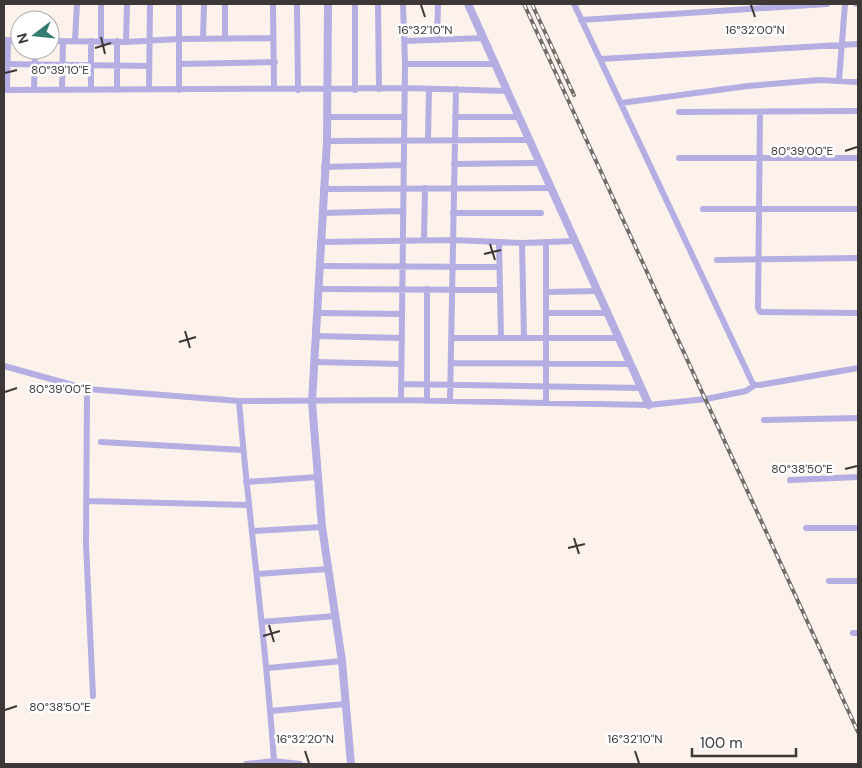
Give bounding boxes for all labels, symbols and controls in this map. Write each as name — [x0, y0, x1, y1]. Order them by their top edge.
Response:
north arrow — [10, 10, 60, 60]
text: 16°32'10"N — [397, 22, 453, 38]
text: 16°32'00"N — [725, 22, 785, 38]
text: N — [12, 31, 33, 46]
text: 80°39'10"E — [31, 62, 89, 78]
text: 80°39'00"E — [771, 143, 833, 159]
text: 80°39'00"E — [29, 381, 91, 397]
text: 80°38'50"E — [771, 461, 833, 477]
text: 80°38'50"E — [29, 699, 91, 715]
scale bar — [692, 726, 796, 758]
text: 16°32'20"N — [276, 731, 334, 747]
text: 16°32'10"N — [607, 731, 663, 747]
text: 100 m — [700, 733, 743, 753]

